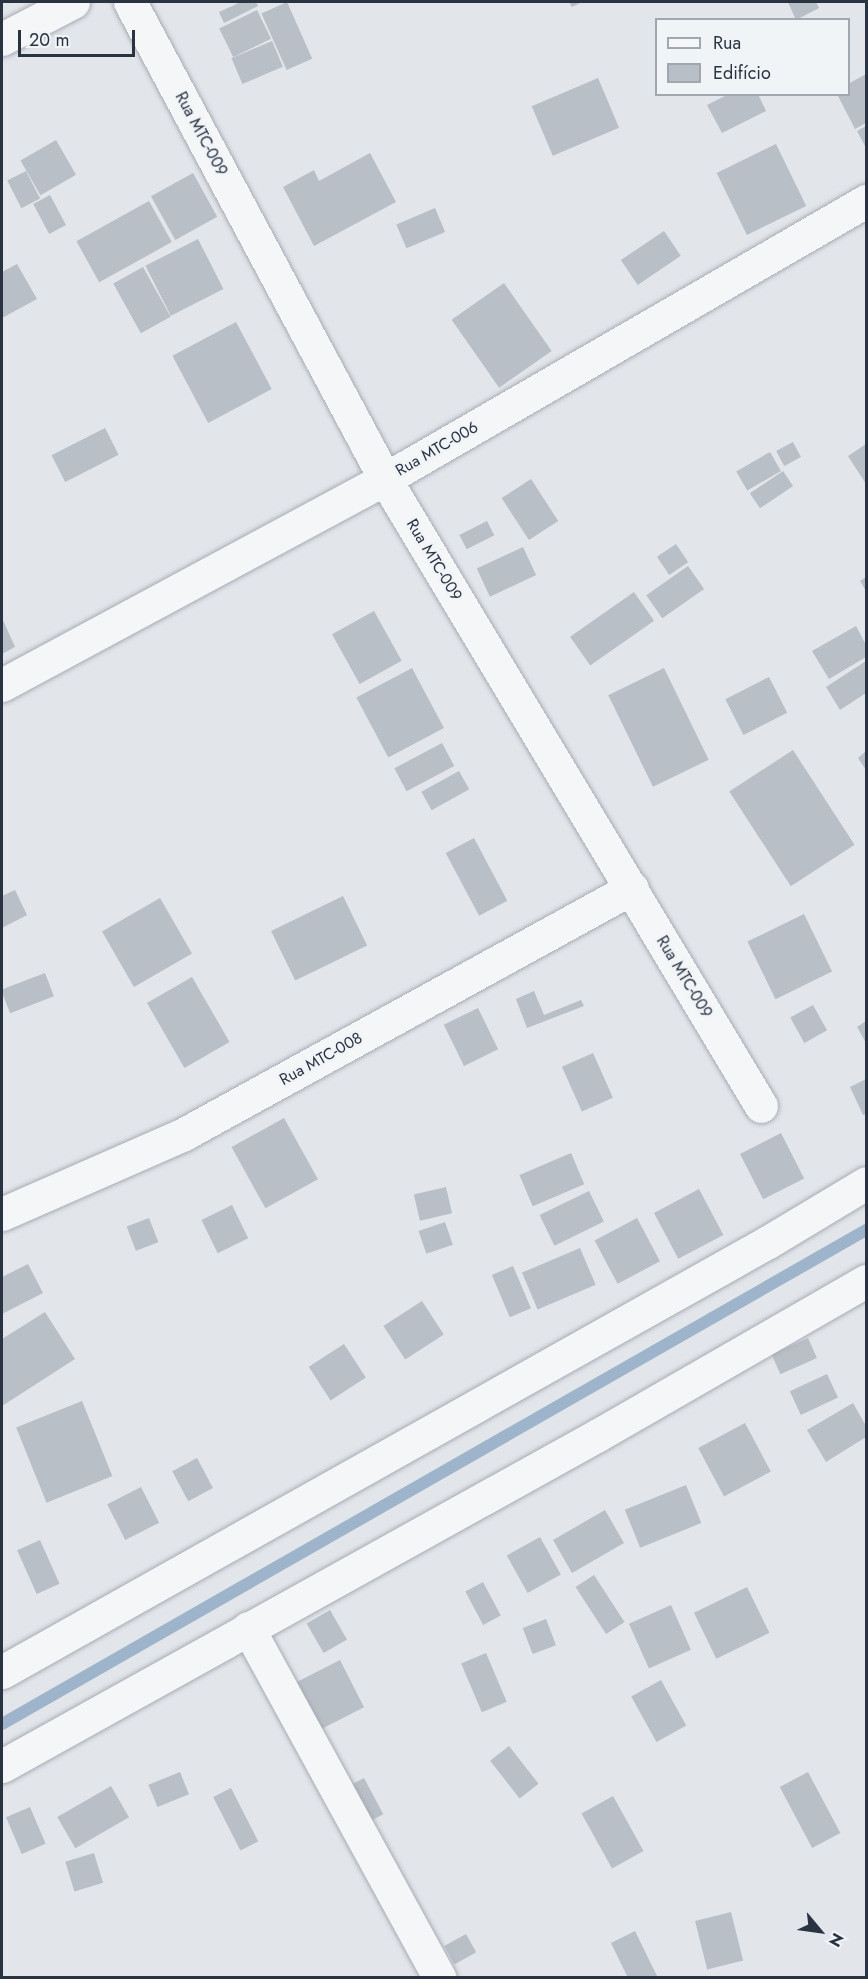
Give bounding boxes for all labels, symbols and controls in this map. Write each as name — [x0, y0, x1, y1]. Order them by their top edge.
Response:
scale bar — [21, 18, 138, 56]
legend — [655, 18, 850, 96]
text: 20 m — [29, 27, 69, 53]
text: Rua — [713, 30, 741, 56]
text: Edifício — [713, 60, 771, 86]
street label: Rua MTC-009 — [171, 89, 231, 179]
street label: Rua MTC-006 — [392, 418, 482, 480]
street label: Rua MTC-009 — [402, 516, 466, 604]
street label: Rua MTC-009 — [652, 933, 716, 1021]
street label: Rua MTC-008 — [276, 1028, 366, 1090]
north arrow — [790, 1901, 850, 1961]
text: N — [823, 1929, 849, 1951]

